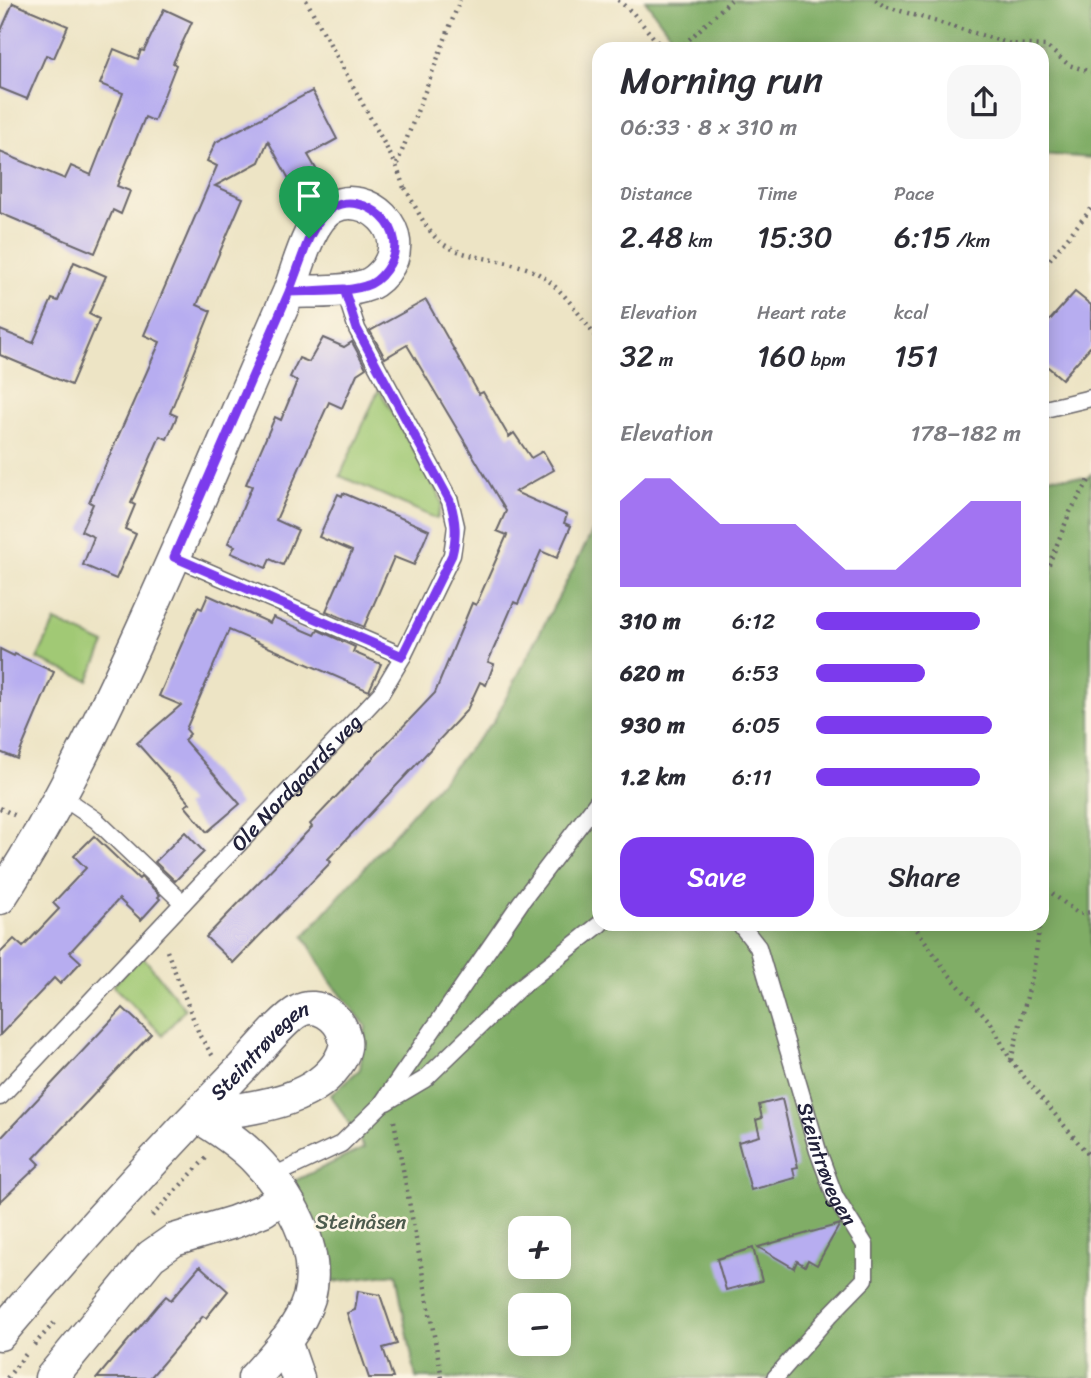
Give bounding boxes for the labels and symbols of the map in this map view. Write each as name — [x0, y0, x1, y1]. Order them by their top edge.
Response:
pin — [279, 166, 339, 238]
street label: Ole Nordgaards veg — [221, 705, 371, 861]
street label: Steintrøvegen — [200, 989, 314, 1110]
street label: Steintrøvegen — [786, 1097, 868, 1234]
park label: Steinåsen — [316, 1203, 406, 1241]

